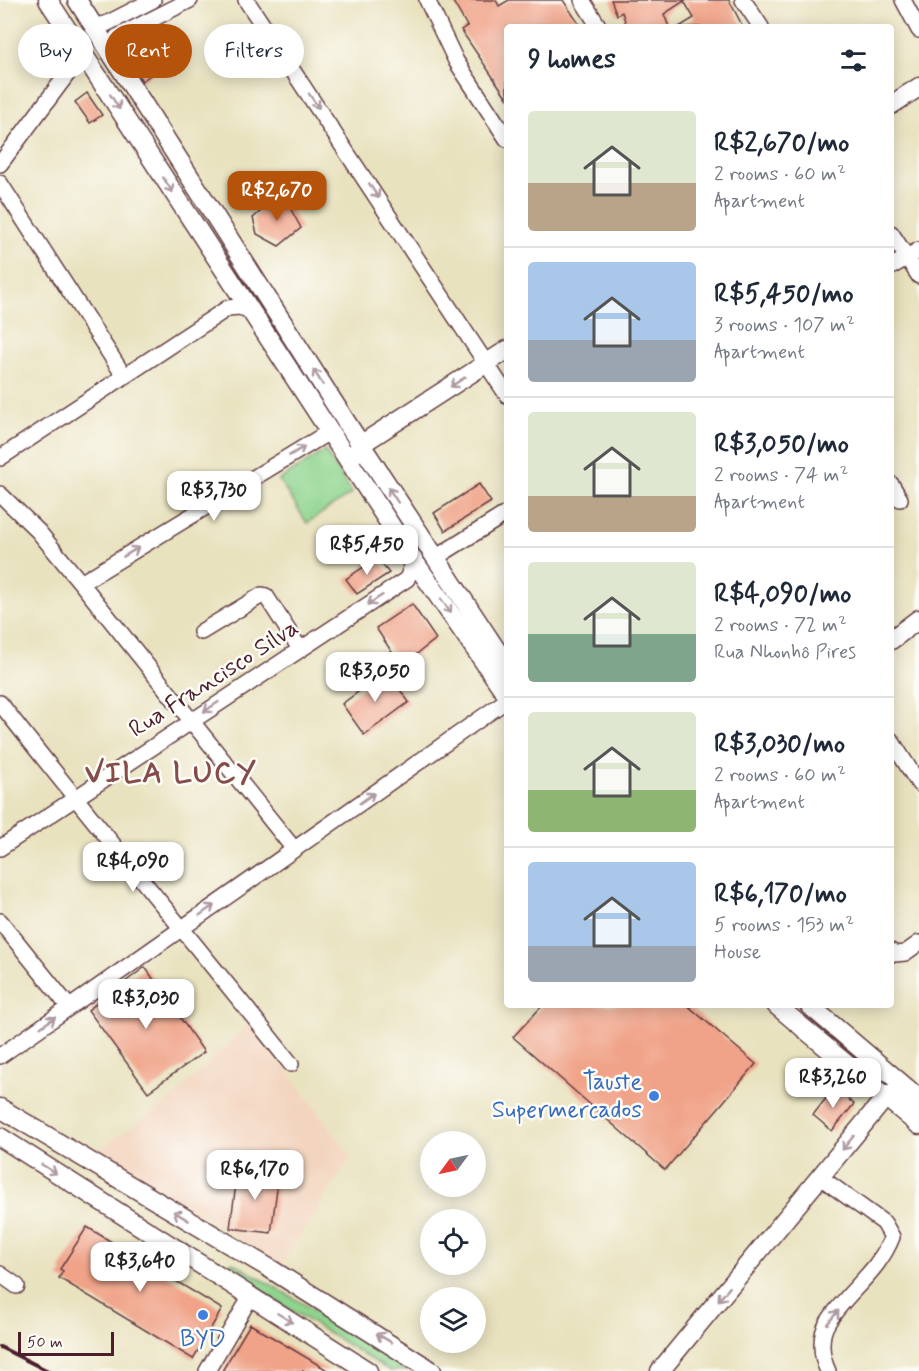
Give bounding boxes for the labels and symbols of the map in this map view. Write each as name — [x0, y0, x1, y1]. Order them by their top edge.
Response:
one-way arrow — [308, 92, 320, 108]
one-way arrow — [109, 93, 121, 110]
pin: R$2,670 — [222, 171, 332, 222]
one-way arrow — [162, 176, 174, 192]
one-way arrow — [368, 182, 380, 198]
one-way arrow — [312, 369, 324, 386]
one-way arrow — [450, 376, 467, 388]
one-way arrow — [288, 445, 305, 457]
pin: R$3,730 — [159, 471, 269, 522]
one-way arrow — [387, 487, 399, 503]
pin: R$5,450 — [312, 525, 422, 576]
one-way arrow — [122, 546, 139, 558]
one-way arrow — [366, 594, 383, 607]
one-way arrow — [439, 597, 452, 613]
street label: Rua Francisco Silva — [123, 613, 305, 745]
pin: R$3,050 — [320, 652, 430, 703]
one-way arrow — [204, 701, 220, 713]
district label: VILA LUCY — [85, 754, 257, 793]
one-way arrow — [358, 792, 374, 804]
pin: R$4,090 — [78, 842, 188, 893]
one-way arrow — [199, 904, 215, 916]
pin: R$3,030 — [91, 979, 201, 1030]
one-way arrow — [39, 1016, 55, 1028]
pin: R$3,260 — [778, 1058, 888, 1109]
place label: Tauste Supermercados — [492, 1067, 642, 1126]
marker: Tauste Supermercados — [647, 1089, 661, 1103]
north arrow — [420, 1131, 486, 1197]
one-way arrow — [841, 1135, 854, 1151]
pin: R$6,170 — [200, 1150, 310, 1201]
one-way arrow — [41, 1162, 58, 1175]
one-way arrow — [173, 1209, 190, 1221]
pin: R$3,640 — [85, 1242, 195, 1293]
one-way arrow — [717, 1286, 730, 1302]
marker: BYD — [196, 1308, 210, 1322]
one-way arrow — [826, 1310, 840, 1325]
one-way arrow — [276, 1312, 293, 1324]
place label: BYD — [180, 1324, 226, 1355]
scale bar — [18, 1329, 114, 1356]
one-way arrow — [376, 1332, 393, 1344]

